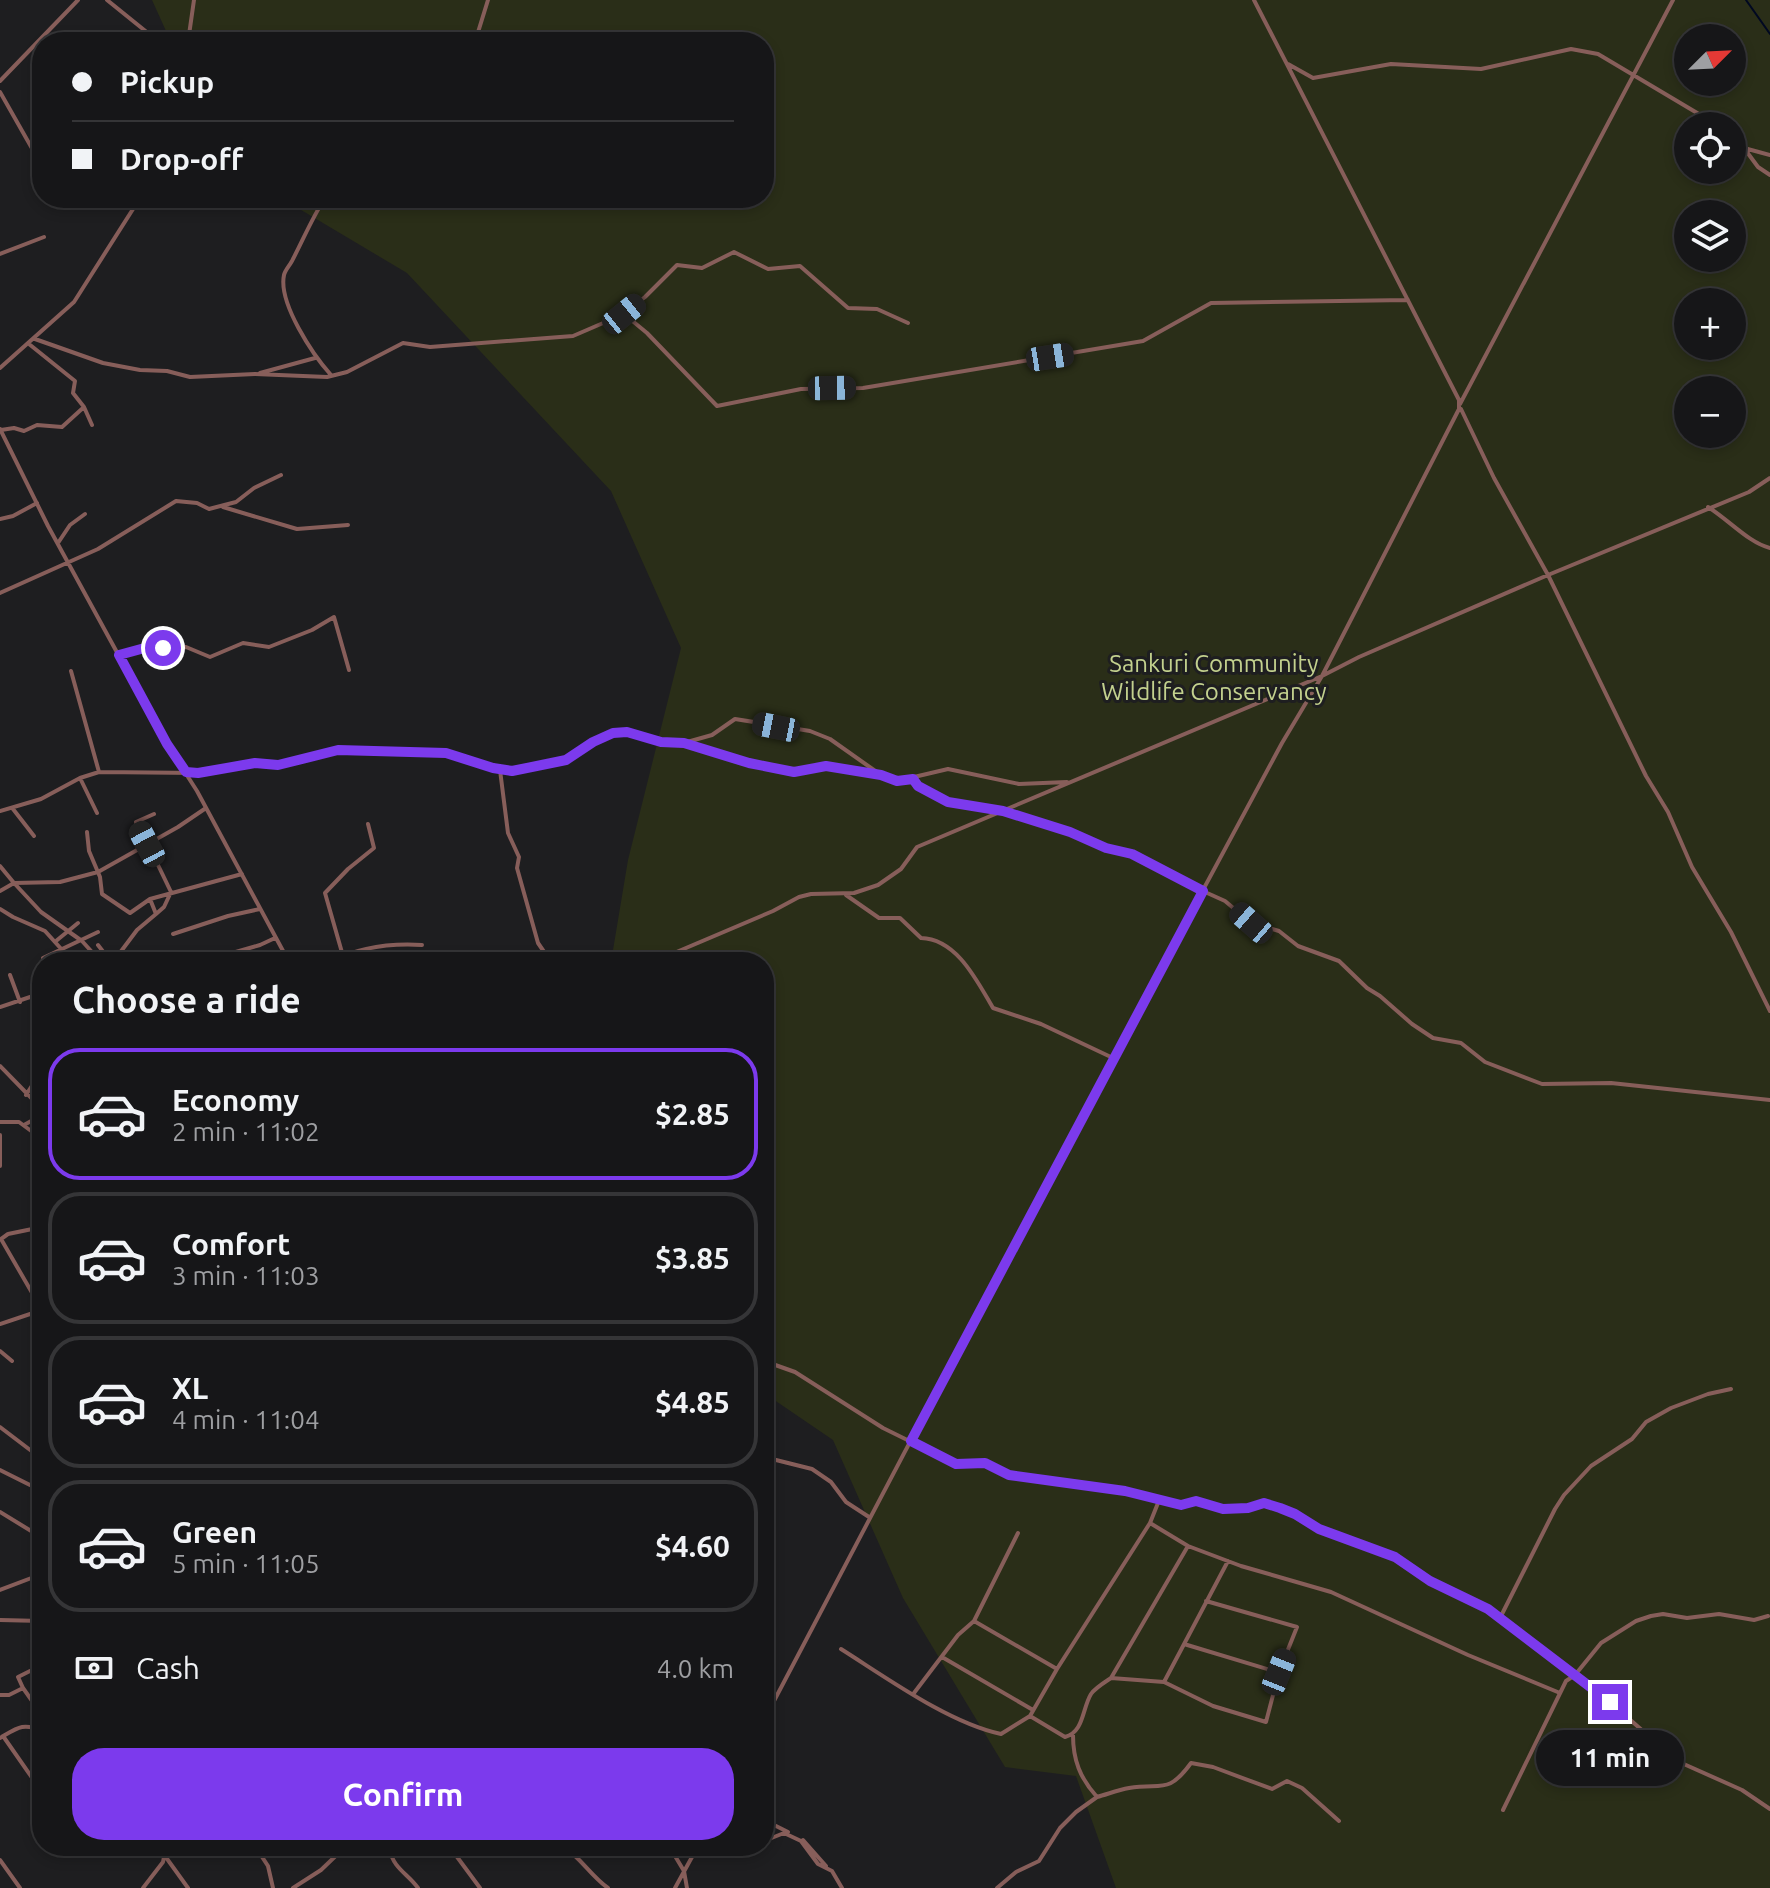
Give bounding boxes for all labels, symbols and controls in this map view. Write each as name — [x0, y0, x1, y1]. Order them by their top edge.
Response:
north arrow — [1674, 24, 1746, 96]
map controls — [1674, 24, 1746, 448]
text: Pickup — [120, 65, 214, 99]
button: locate — [1674, 112, 1746, 184]
text: Drop-off — [120, 142, 243, 176]
button: layers — [1674, 200, 1746, 272]
button: + — [1674, 288, 1746, 360]
car — [598, 290, 650, 338]
car — [1024, 341, 1076, 373]
car — [808, 376, 856, 400]
button: − — [1674, 376, 1746, 448]
route start — [145, 630, 181, 666]
park label: Sankuri Community Wildlife Conservancy — [1101, 650, 1327, 705]
car — [750, 711, 802, 743]
car — [125, 817, 169, 871]
car — [1225, 898, 1277, 948]
text: Choose a ride — [72, 979, 301, 1020]
icon: car — [76, 1078, 148, 1150]
text: Economy — [172, 1083, 299, 1117]
text: $2.85 — [655, 1097, 730, 1131]
text: 2 min · 11:02 — [172, 1117, 320, 1146]
icon: car — [76, 1222, 148, 1294]
text: Comfort — [172, 1227, 290, 1261]
text: $3.85 — [655, 1241, 730, 1275]
text: 3 min · 11:03 — [172, 1261, 320, 1290]
icon: car — [76, 1366, 148, 1438]
text: XL — [172, 1371, 208, 1405]
text: $4.85 — [655, 1385, 730, 1419]
text: 4 min · 11:04 — [172, 1405, 320, 1434]
icon: car — [76, 1510, 148, 1582]
text: Green — [172, 1515, 257, 1549]
text: $4.60 — [655, 1529, 730, 1563]
text: 5 min · 11:05 — [172, 1549, 320, 1578]
car — [1259, 1645, 1299, 1699]
icon: cash — [72, 1646, 116, 1690]
text: Cash — [136, 1651, 200, 1685]
text: 4.0 km — [657, 1654, 734, 1683]
route end — [1592, 1684, 1628, 1720]
callout: 11 min — [1536, 1730, 1684, 1786]
text: 11 min — [1570, 1743, 1650, 1772]
button: Confirm — [72, 1748, 734, 1840]

